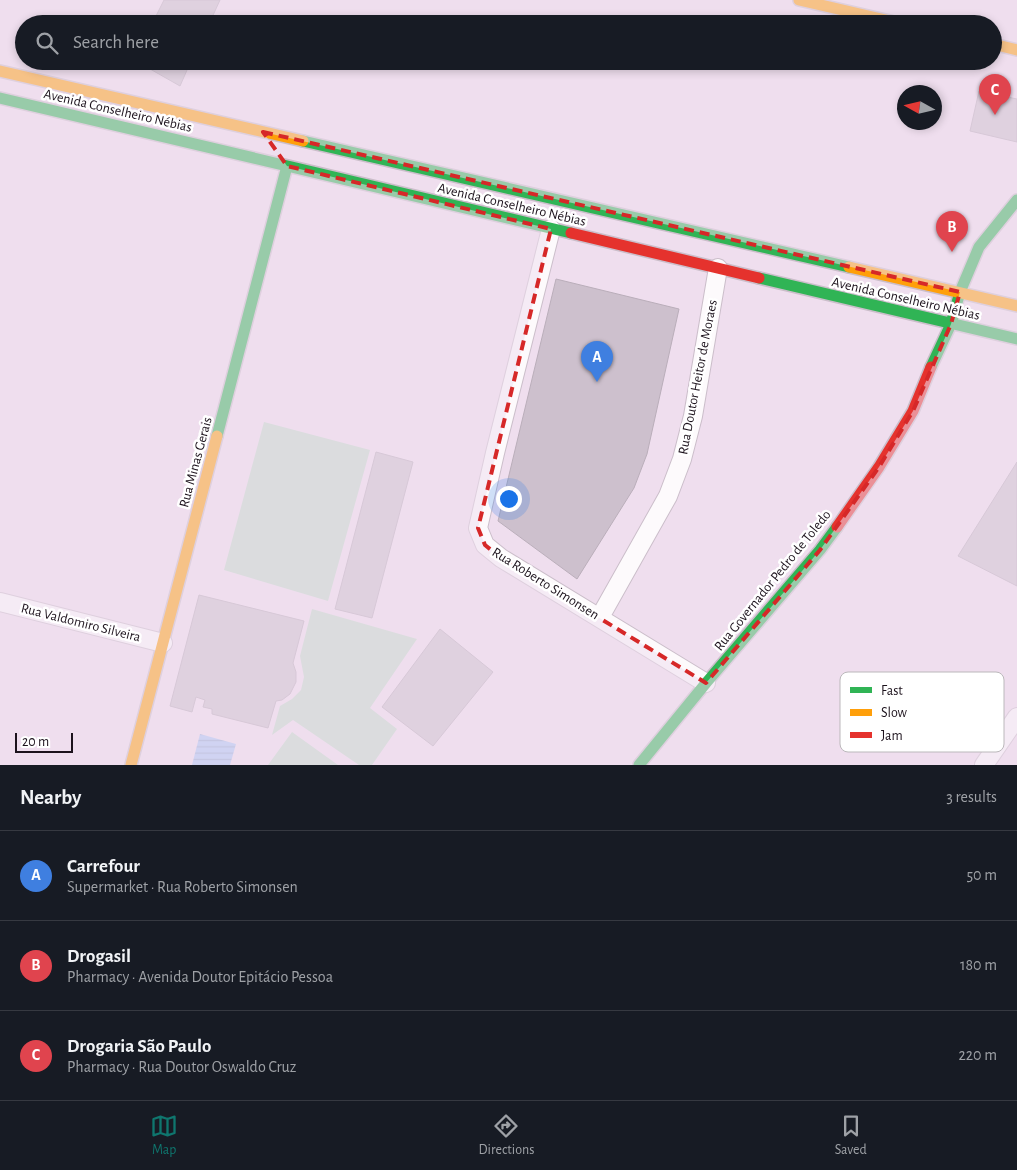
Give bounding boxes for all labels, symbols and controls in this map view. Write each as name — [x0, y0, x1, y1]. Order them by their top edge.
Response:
search box — [15, 15, 1002, 70]
icon: search — [33, 29, 61, 57]
text: Search here — [73, 33, 159, 52]
pin: C — [979, 74, 1011, 115]
north arrow — [897, 85, 942, 130]
street label: Avenida Conselheiro Nébias — [42, 87, 193, 135]
street label: Avenida Conselheiro Nébias — [436, 181, 587, 229]
pin: B — [936, 211, 968, 252]
street label: Avenida Conselheiro Nébias — [830, 275, 981, 323]
street label: Rua Doutor Heitor de Moraes — [676, 299, 720, 456]
pin: A — [581, 341, 613, 382]
street label: Rua Minas Gerais — [177, 416, 215, 509]
your location — [496, 486, 522, 512]
street label: Rua Governador Pedro de Toledo — [712, 508, 834, 654]
street label: Rua Roberto Simonsen — [490, 545, 601, 622]
street label: Rua Valdomiro Silveira — [20, 601, 142, 645]
legend — [840, 672, 1004, 752]
text: Fast — [881, 684, 903, 698]
text: Slow — [881, 706, 908, 720]
text: Jam — [881, 729, 903, 743]
scale bar — [15, 730, 72, 753]
text: 20 m — [22, 735, 49, 749]
text: Nearby — [20, 787, 81, 808]
text: 3 results — [946, 789, 997, 805]
text: Carrefour — [67, 857, 140, 876]
text: A — [31, 867, 41, 883]
text: 50 m — [966, 867, 997, 883]
text: Supermarket · Rua Roberto Simonsen — [67, 879, 298, 895]
text: Drogasil — [67, 947, 131, 966]
text: B — [31, 957, 41, 973]
text: 180 m — [960, 957, 997, 973]
text: Pharmacy · Avenida Doutor Epitácio Pessoa — [67, 969, 333, 985]
text: Drogaria São Paulo — [67, 1037, 211, 1056]
text: C — [32, 1047, 40, 1063]
text: 220 m — [959, 1047, 997, 1063]
text: Pharmacy · Rua Doutor Oswaldo Cruz — [67, 1059, 296, 1075]
tab: Map — [150, 1112, 178, 1159]
tab: Directions — [479, 1112, 534, 1159]
tab: Saved — [835, 1112, 867, 1159]

